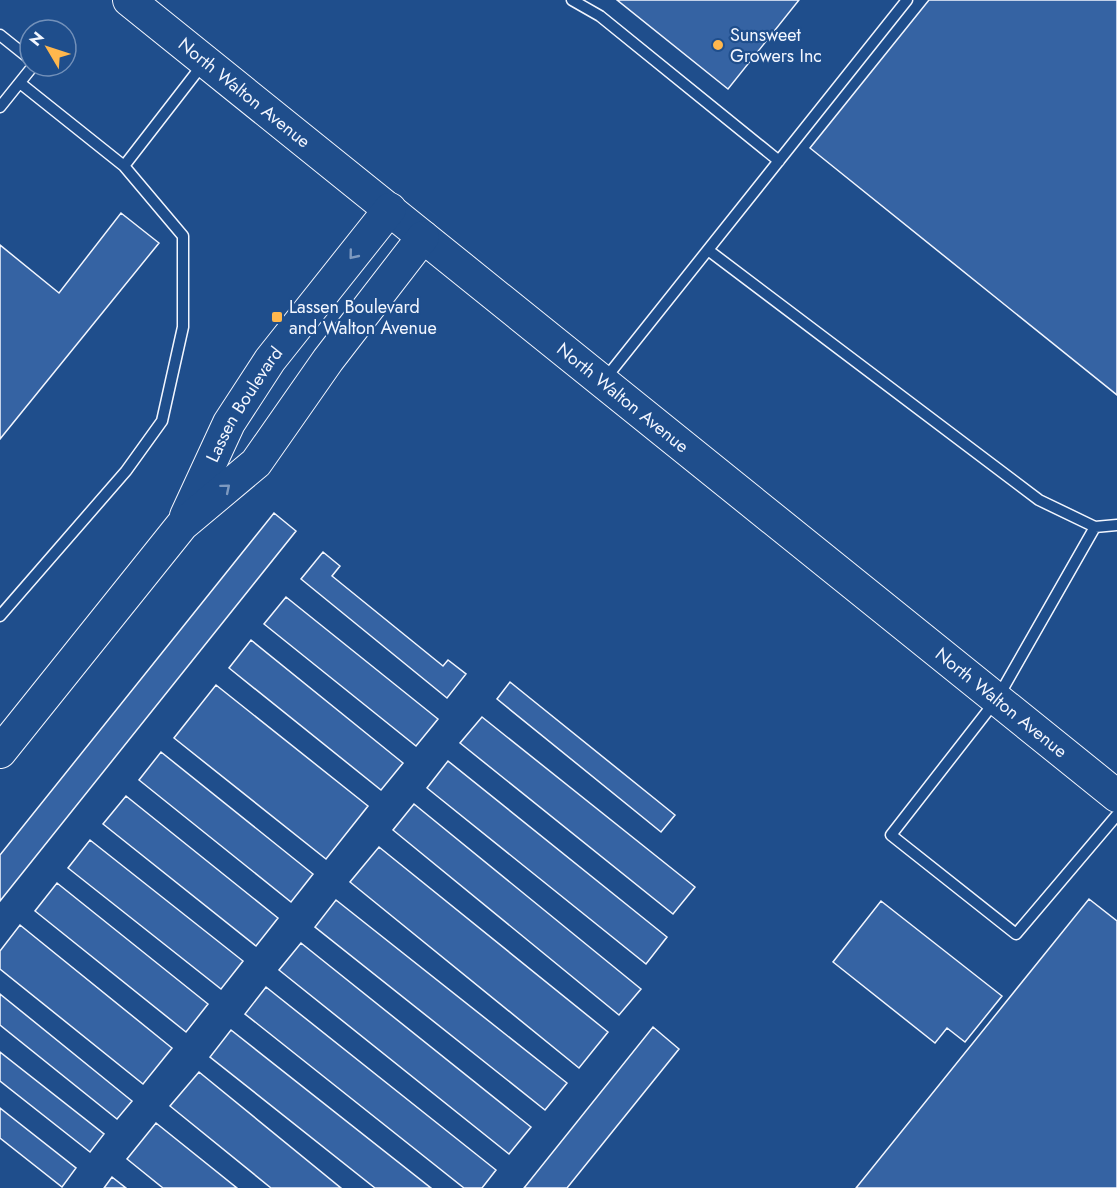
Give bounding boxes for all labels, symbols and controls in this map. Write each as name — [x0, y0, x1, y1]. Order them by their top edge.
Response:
north arrow — [18, 18, 78, 78]
place label: Sunsweet Growers Inc — [730, 22, 822, 69]
text: N — [24, 27, 50, 51]
street label: North Walton Avenue — [173, 32, 316, 154]
marker: Sunsweet Growers Inc — [711, 38, 725, 52]
one-way arrow — [350, 248, 361, 259]
place label: Lassen Boulevard and Walton Avenue — [289, 294, 437, 341]
marker: Lassen Boulevard and Walton Avenue — [270, 310, 284, 324]
street label: North Walton Avenue — [551, 336, 694, 459]
street label: Lassen Boulevard — [200, 341, 289, 467]
one-way arrow — [219, 484, 230, 495]
street label: North Walton Avenue — [929, 641, 1073, 764]

